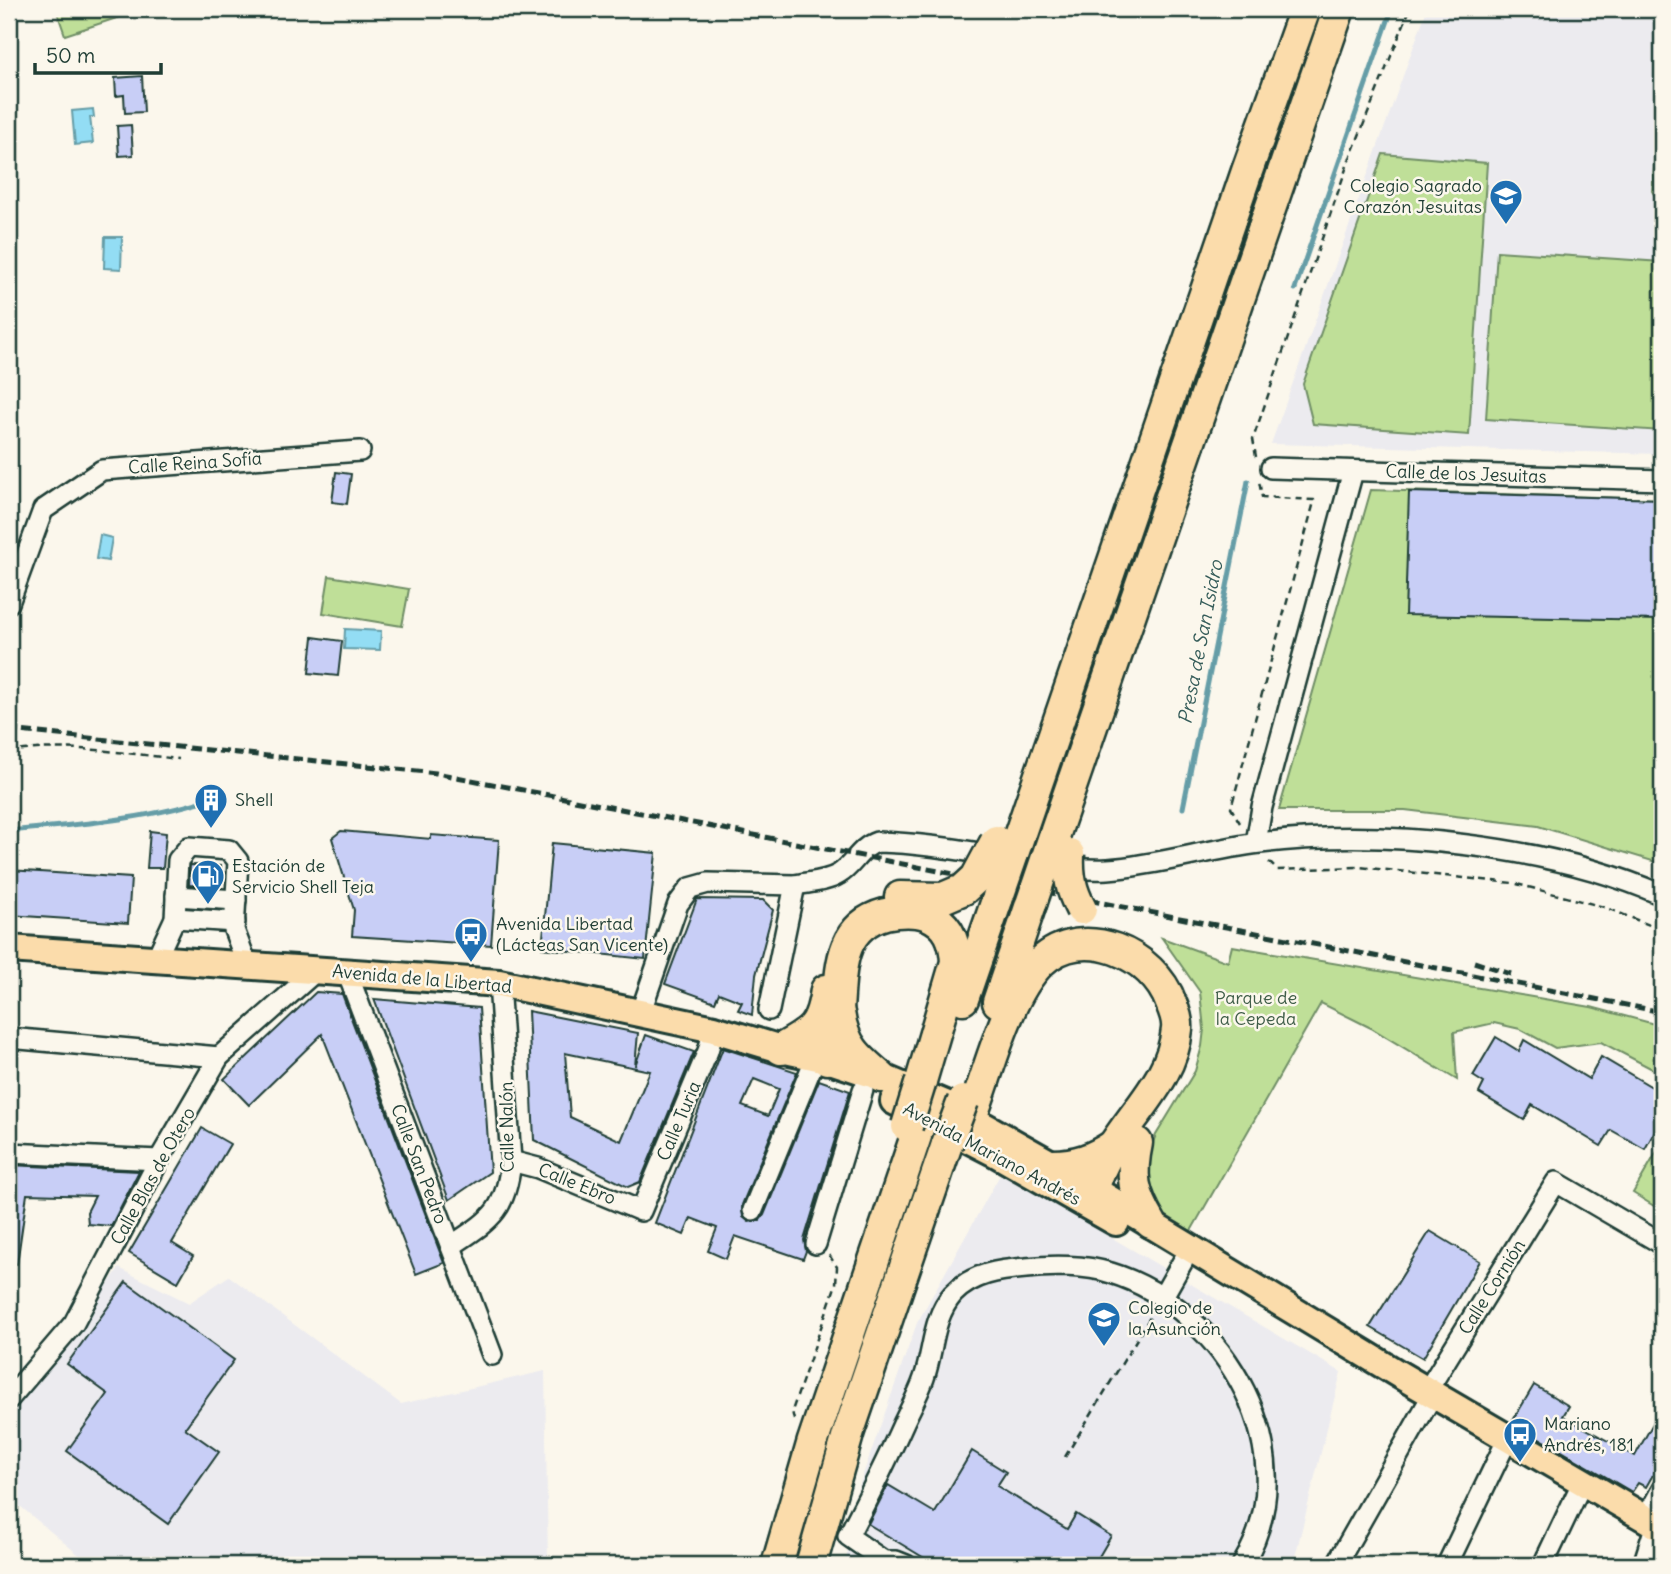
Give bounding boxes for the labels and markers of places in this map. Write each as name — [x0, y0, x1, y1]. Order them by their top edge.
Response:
place label: Colegio Sagrado Corazón Jesuitas — [1343, 174, 1482, 218]
school or university icon: Colegio Sagrado Corazón Jesuitas — [1487, 177, 1525, 226]
building icon: Shell — [192, 781, 230, 830]
place label: Shell — [235, 788, 273, 811]
place label: Estación de Servicio Shell Teja — [232, 854, 374, 898]
fuel station icon: Estación de Servicio Shell Teja — [189, 857, 227, 906]
place label: Avenida Libertad (Lácteas San Vicente) — [496, 912, 668, 956]
bus stop icon: Avenida Libertad (Lácteas San Vicente) — [452, 915, 490, 964]
place label: Colegio de la Asunción — [1128, 1296, 1221, 1340]
school or university icon: Colegio de la Asunción — [1085, 1299, 1123, 1348]
place label: Mariano Andrés, 181 — [1544, 1412, 1634, 1456]
bus stop icon: Mariano Andrés, 181 — [1501, 1415, 1539, 1464]

